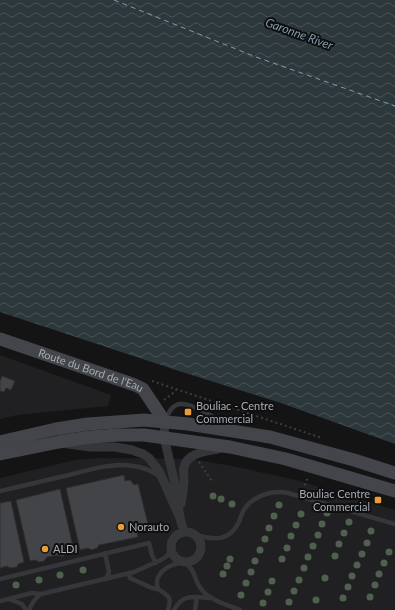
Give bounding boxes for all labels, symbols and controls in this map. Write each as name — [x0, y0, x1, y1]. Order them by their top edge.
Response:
water label: Garonne River — [263, 14, 336, 53]
street label: Route du Bord de l'Eau — [37, 346, 146, 394]
place label: Bouliac - Centre Commercial — [196, 399, 274, 425]
marker: Bouliac - Centre Commercial — [183, 407, 193, 417]
place label: Bouliac Centre Commercial — [299, 487, 370, 513]
marker: Bouliac Centre Commercial — [373, 495, 383, 505]
place label: Norauto — [129, 520, 169, 533]
marker: Norauto — [116, 522, 126, 532]
place label: ALDI — [53, 542, 78, 555]
marker: ALDI — [40, 544, 50, 554]

